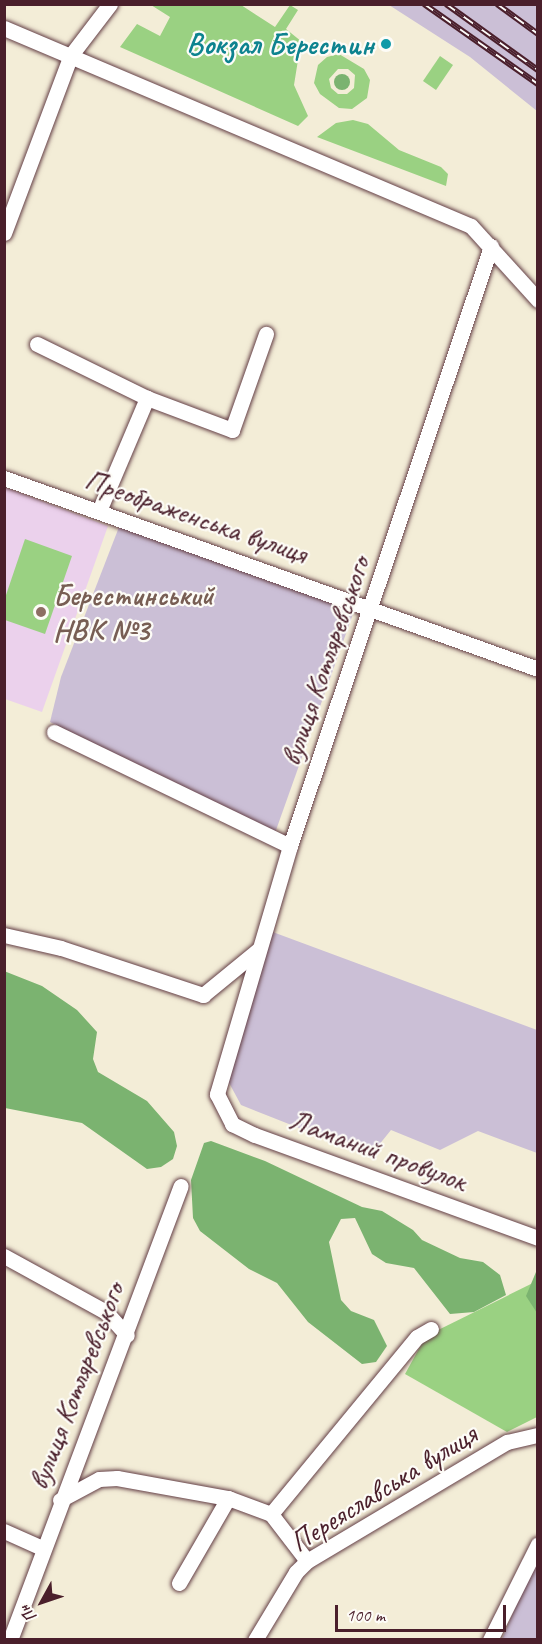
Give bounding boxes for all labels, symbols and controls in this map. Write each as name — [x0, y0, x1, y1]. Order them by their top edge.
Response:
place label: Вокзал Берестин — [190, 26, 374, 62]
marker: Вокзал Берестин — [379, 37, 393, 51]
street label: Преображенська вулиця — [79, 461, 313, 571]
street label: вулиця Котляревського — [272, 552, 378, 770]
place label: Берестинський НВК №3 — [53, 577, 213, 648]
marker: Берестинський НВК №3 — [34, 605, 48, 619]
street label: Ламаний провулок — [284, 1101, 472, 1199]
street label: вулиця Котляревського — [20, 1277, 132, 1495]
street label: Переяславська вулиця — [282, 1416, 484, 1560]
north arrow — [12, 1572, 72, 1632]
scale bar — [338, 1593, 509, 1631]
text: Пн — [15, 1601, 41, 1626]
text: 100 m — [346, 1604, 385, 1626]

